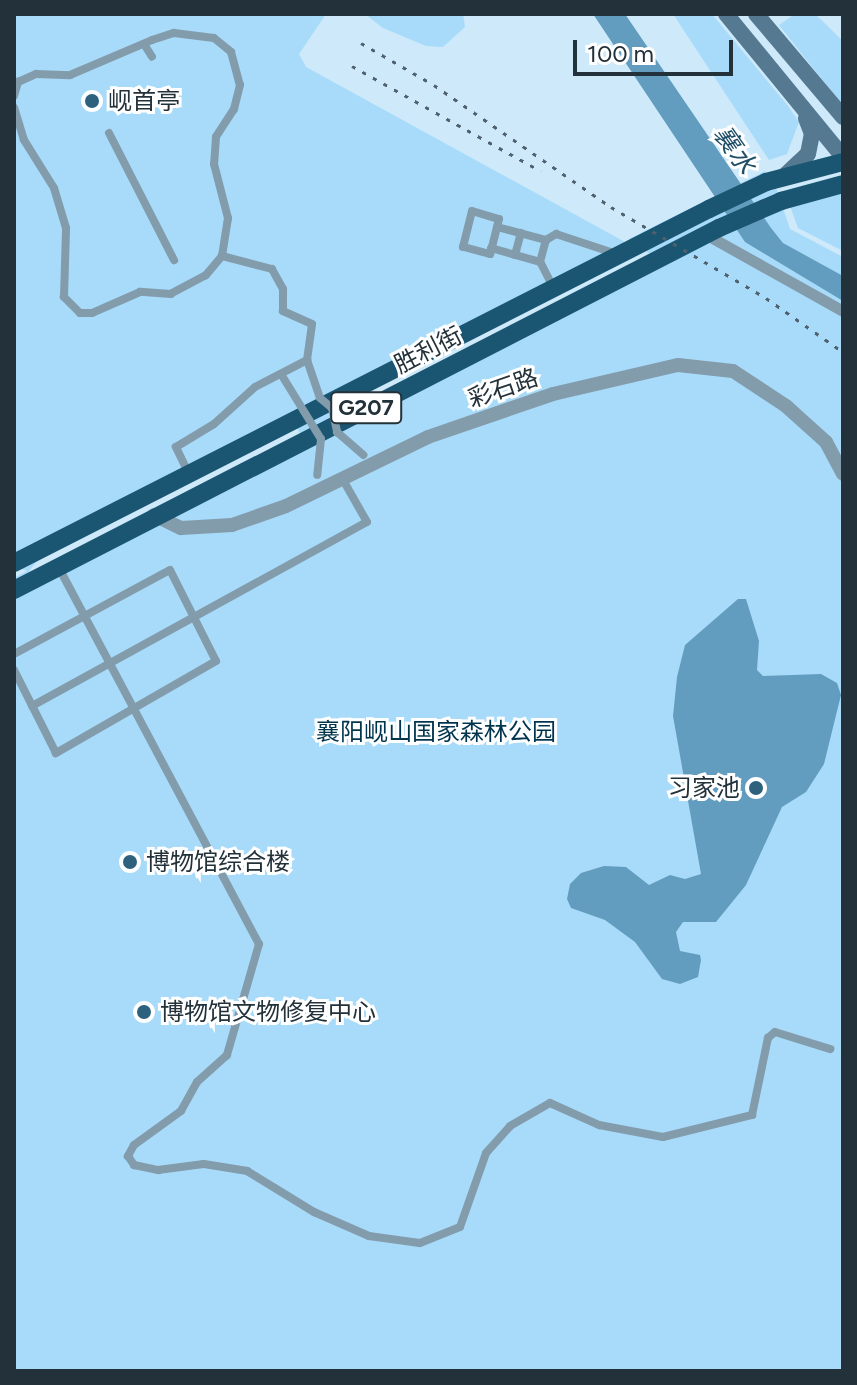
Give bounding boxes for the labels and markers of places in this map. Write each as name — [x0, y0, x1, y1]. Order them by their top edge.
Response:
place label: 岘首亭 — [108, 87, 180, 115]
marker: 岘首亭 — [83, 92, 101, 110]
place label: 习家池 — [668, 774, 740, 802]
marker: 习家池 — [747, 779, 765, 797]
place label: 博物馆综合楼 — [146, 848, 290, 876]
marker: 博物馆综合楼 — [121, 853, 139, 871]
place label: 博物馆文物修复中心 — [160, 998, 376, 1026]
marker: 博物馆文物修复中心 — [135, 1003, 153, 1021]

